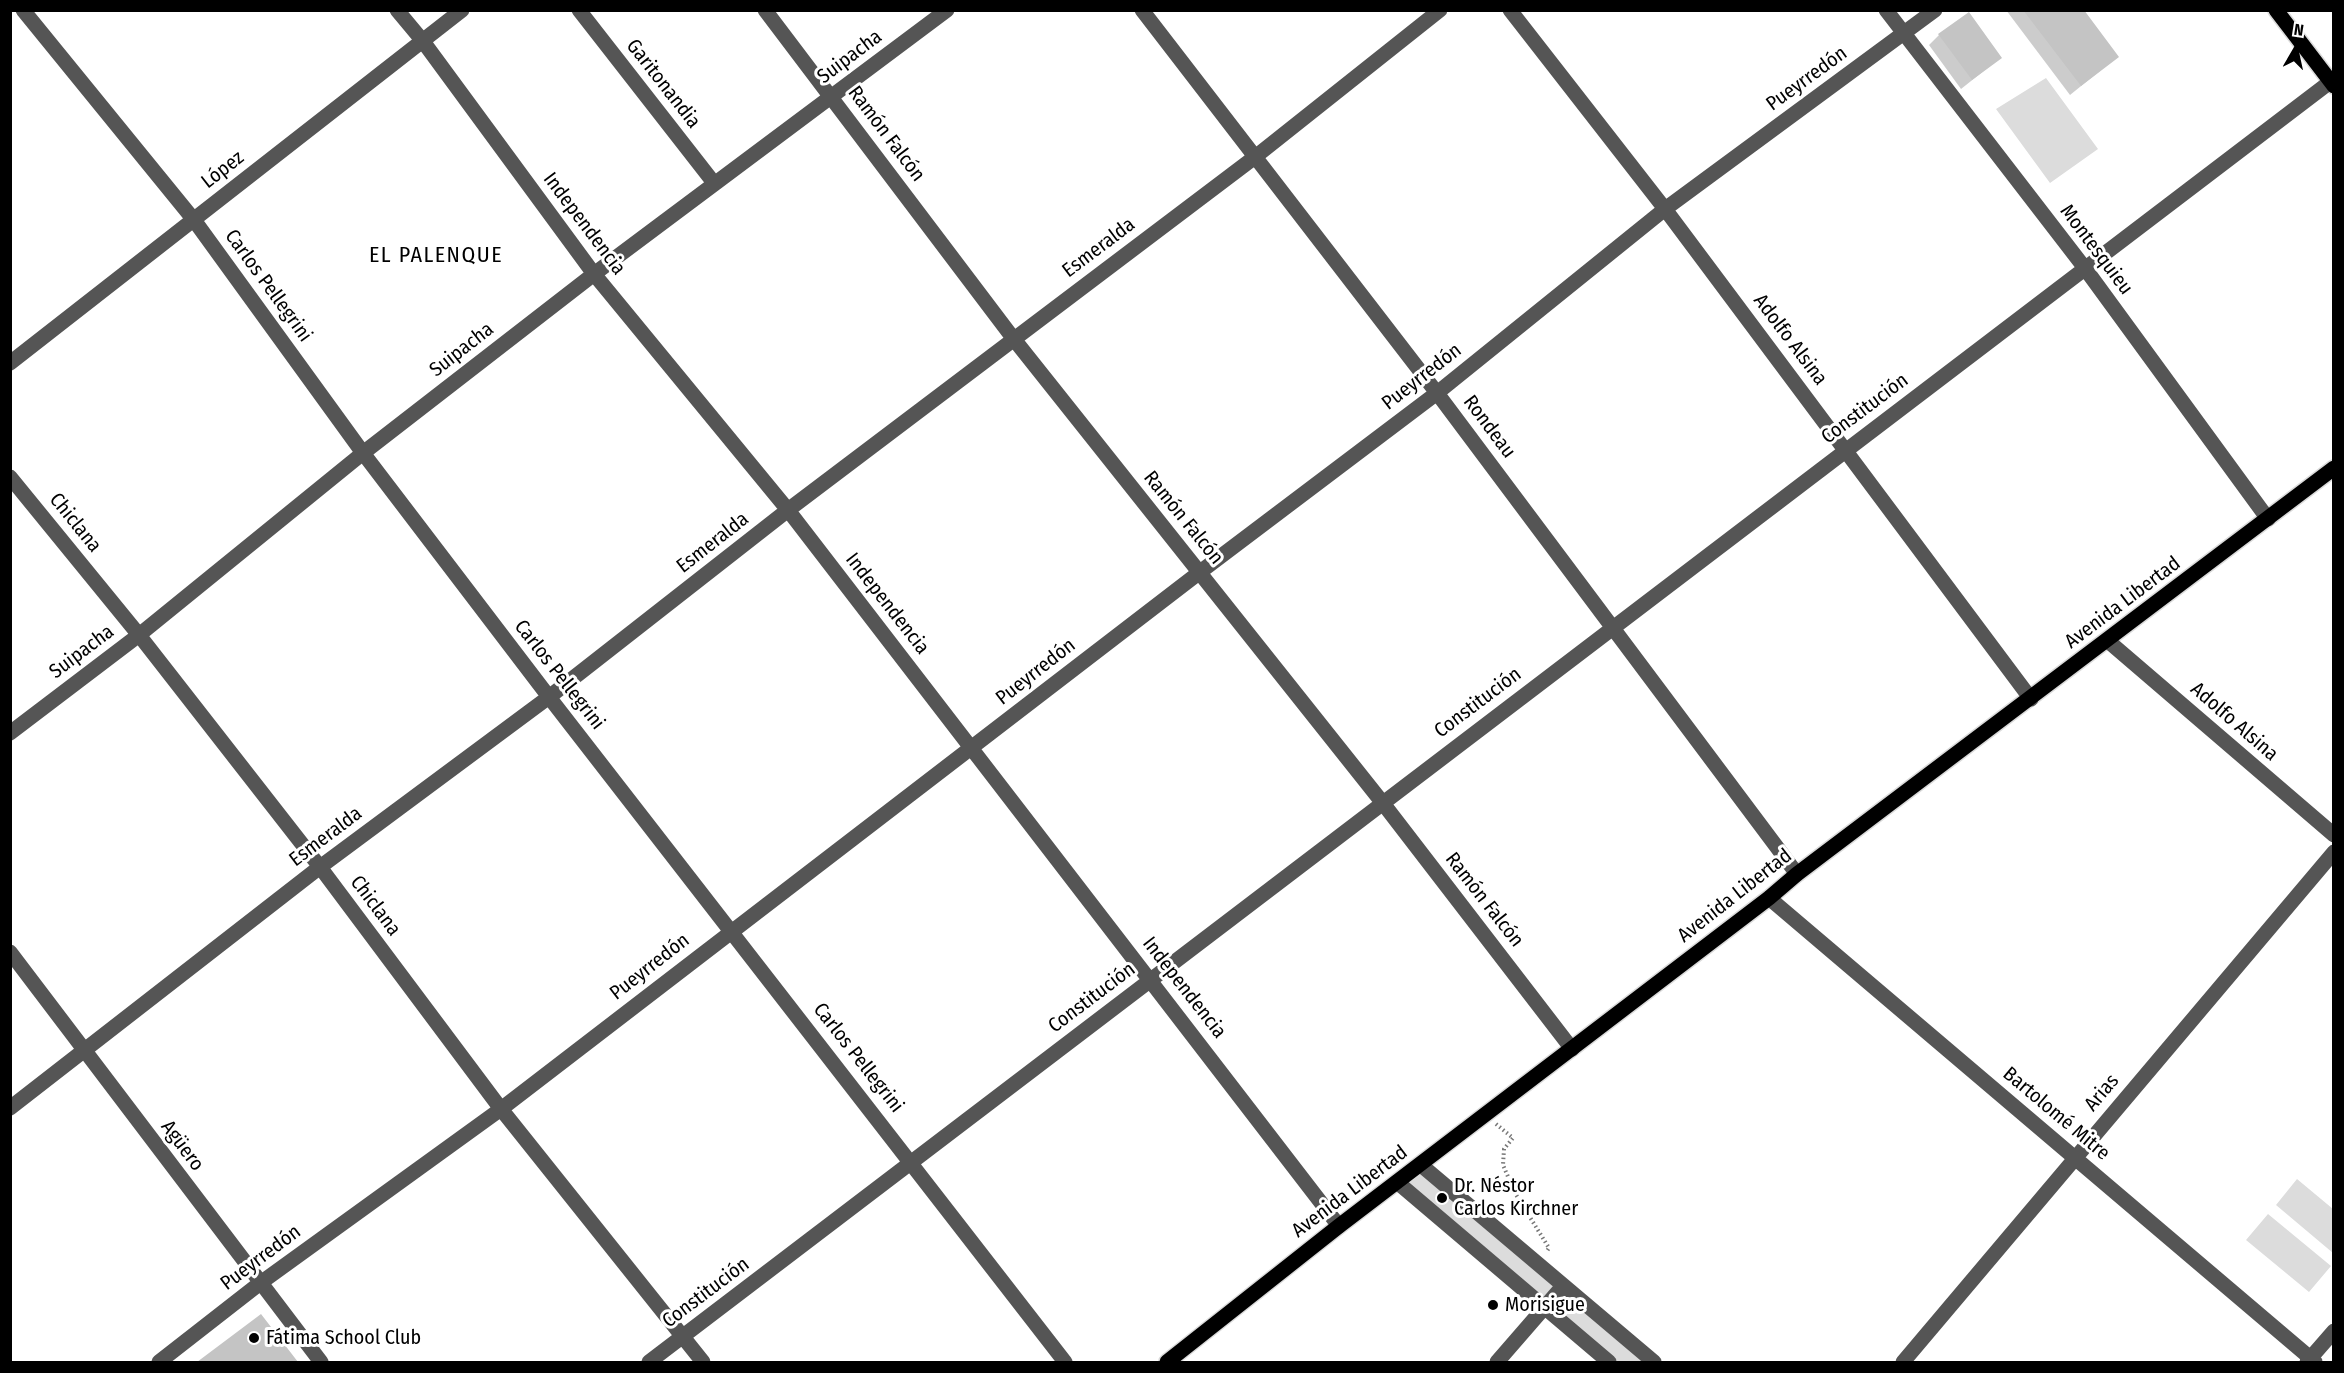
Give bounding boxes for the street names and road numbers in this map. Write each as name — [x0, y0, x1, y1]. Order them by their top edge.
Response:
street label: Suipacha — [813, 25, 887, 89]
street label: Garitonandia — [621, 35, 705, 133]
street label: Pueyrredón — [1762, 42, 1852, 116]
street label: Ramón Falcón — [842, 82, 930, 186]
street label: López — [197, 146, 249, 194]
street label: Independencia — [538, 168, 630, 280]
street label: Montesquieu — [2054, 200, 2138, 300]
street label: Esmeralda — [1058, 213, 1140, 283]
street label: Carlos Pellegrini — [219, 225, 317, 347]
street label: Adolfo Alsina — [1748, 290, 1832, 390]
street label: Suipacha — [425, 318, 499, 382]
street label: Pueyrredón — [1377, 339, 1467, 415]
street label: Constitución — [1817, 369, 1913, 449]
street label: Rondeau — [1458, 391, 1520, 463]
street label: Ramón Falcón — [1138, 466, 1228, 570]
street label: Chiclana — [44, 488, 106, 558]
street label: Esmeralda — [672, 507, 754, 579]
street label: Independencia — [840, 549, 934, 659]
street label: Avenida Libertad — [2061, 552, 2185, 654]
street label: Carlos Pellegrini — [509, 615, 609, 735]
street label: Suipacha — [45, 620, 119, 684]
street label: Pueyrredón — [991, 634, 1081, 710]
street label: Constitución — [1430, 663, 1526, 743]
street label: Adolfo Alsina — [2185, 678, 2283, 766]
street label: Esmeralda — [285, 802, 367, 872]
street label: Avenida Libertad — [1673, 844, 1797, 948]
street label: Ramón Falcón — [1440, 848, 1528, 952]
street label: Chiclana — [345, 871, 405, 941]
street label: Pueyrredón — [605, 929, 695, 1005]
street label: Independencia — [1137, 933, 1231, 1043]
street label: Constitución — [1044, 958, 1140, 1038]
street label: Carlos Pellegrini — [808, 998, 908, 1118]
street label: Bartolomé Mitre — [1998, 1062, 2114, 1166]
street label: Arias — [2080, 1070, 2124, 1116]
street label: Agüero — [155, 1116, 209, 1176]
street label: Avenida Libertad — [1288, 1141, 1412, 1243]
street label: Pueyrredón — [216, 1220, 306, 1296]
street label: Constitución — [658, 1253, 754, 1333]

